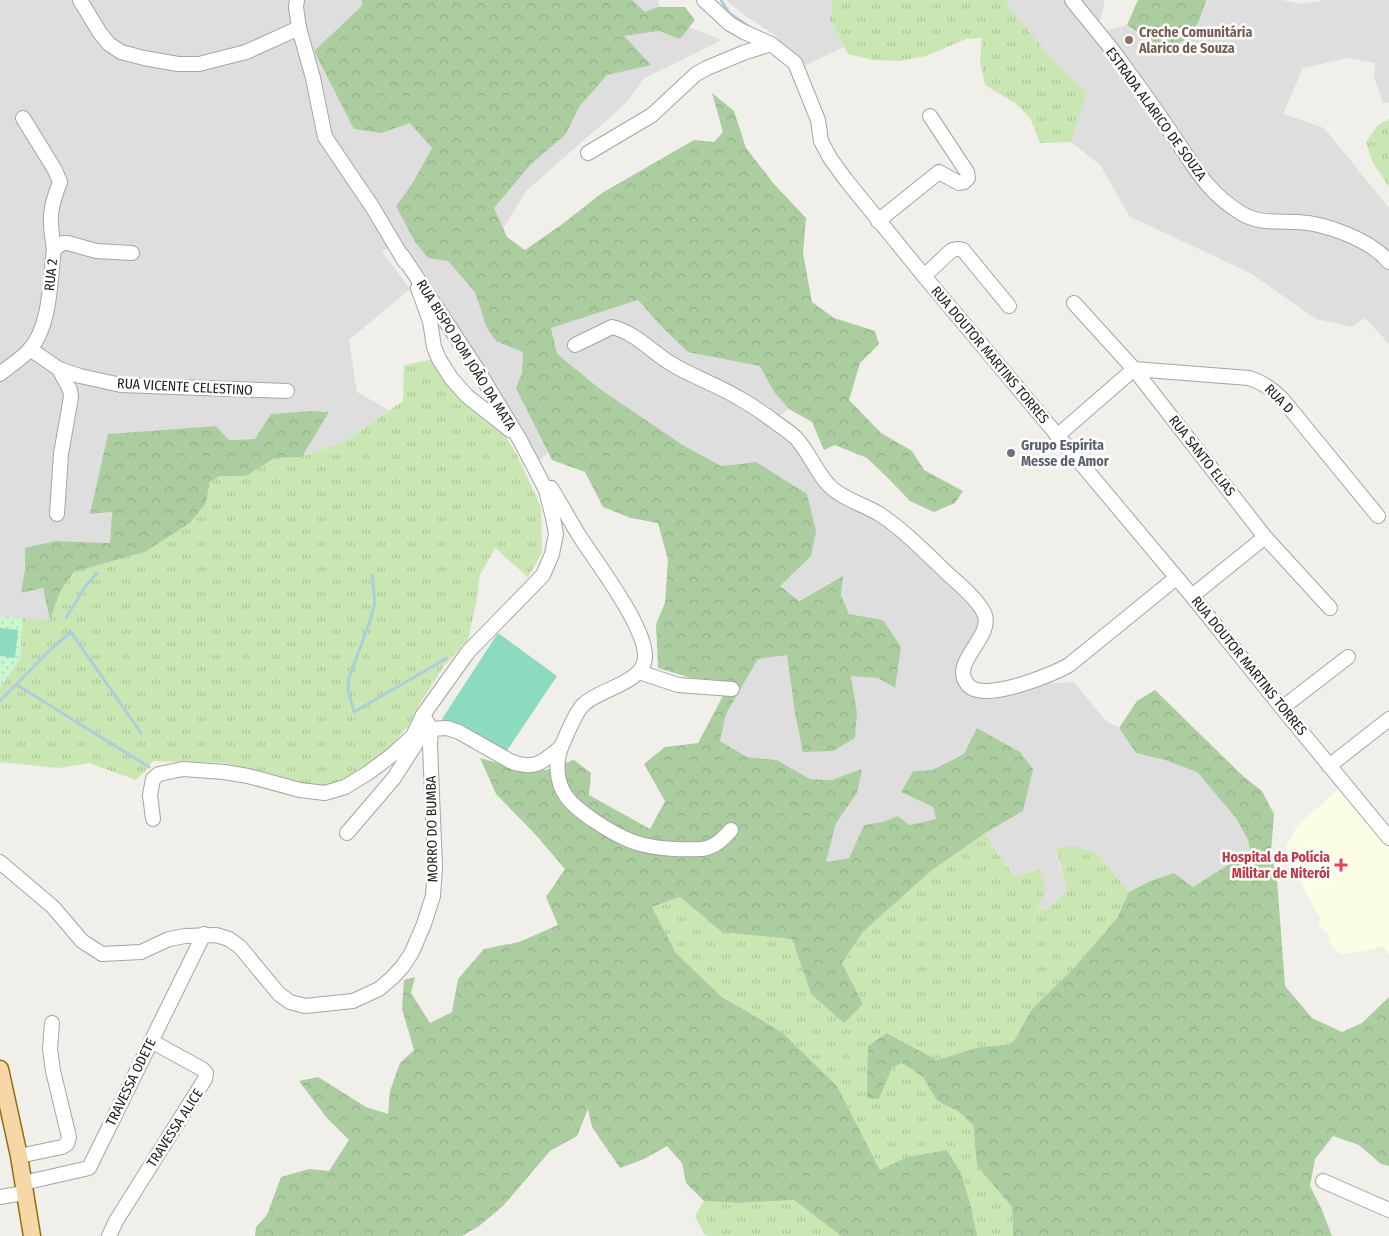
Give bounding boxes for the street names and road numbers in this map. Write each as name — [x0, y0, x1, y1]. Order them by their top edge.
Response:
street label: ESTRADA ALARICO DE SOUZA — [1102, 44, 1210, 184]
street label: RUA 2 — [41, 258, 61, 292]
street label: RUA BISPO DOM JOÃO DA MATA — [413, 277, 520, 434]
street label: RUA DOUTOR MARTINS TORRES — [928, 283, 1053, 427]
street label: RUA VICENTE CELESTINO — [117, 375, 254, 399]
street label: RUA D — [1261, 381, 1297, 417]
street label: RUA SANTO ELIAS — [1165, 412, 1239, 500]
street label: RUA DOUTOR MARTINS TORRES — [1188, 593, 1310, 739]
street label: MORRO DO BUMBA — [423, 775, 441, 883]
street label: TRAVESSA ODETE — [102, 1035, 160, 1129]
street label: TRAVESSA ALICE — [143, 1085, 207, 1170]

